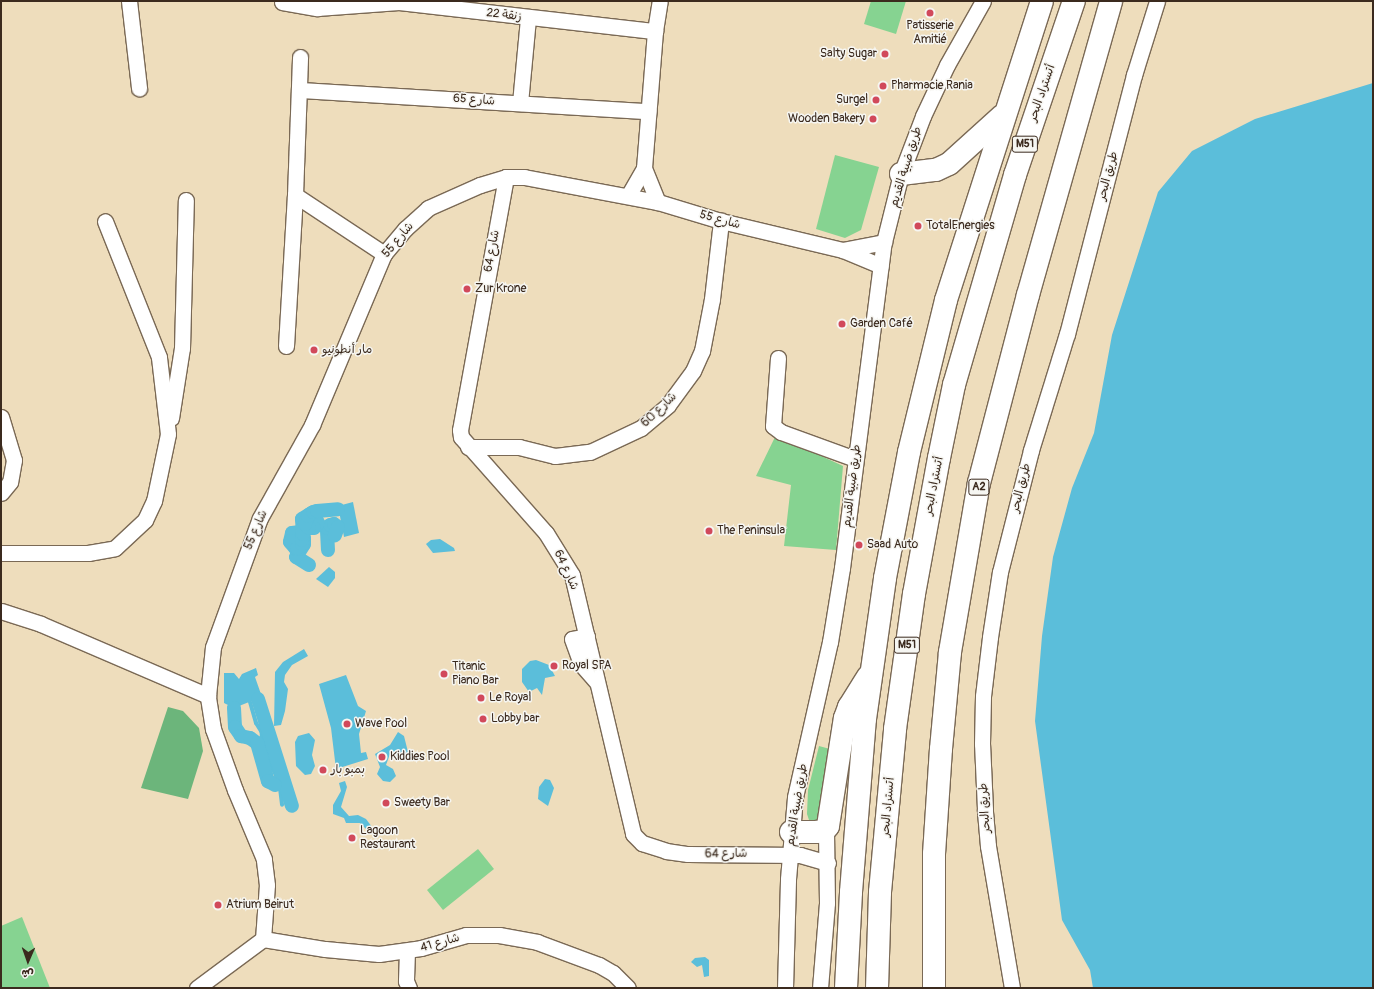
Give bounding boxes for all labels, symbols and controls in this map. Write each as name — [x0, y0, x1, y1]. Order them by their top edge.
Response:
street label: زنقة 22 — [485, 6, 523, 24]
marker: Patisserie Amitié — [925, 8, 935, 18]
place label: Patisserie Amitié — [906, 19, 954, 47]
place label: Salty Sugar — [820, 47, 877, 61]
marker: Salty Sugar — [880, 49, 890, 59]
street label: أتستراد البحر — [1026, 63, 1058, 123]
place label: Pharmacie Rania — [891, 79, 973, 93]
marker: Pharmacie Rania — [878, 81, 888, 91]
street label: شارع 65 — [453, 91, 495, 109]
place label: Surgel — [836, 93, 868, 107]
marker: Surgel — [871, 95, 881, 105]
place label: Wooden Bakery — [788, 112, 865, 126]
marker: Wooden Bakery — [868, 114, 878, 124]
street label: طريق ضبية القديم — [887, 125, 925, 209]
road number: M51 — [1011, 135, 1039, 153]
street label: طريق البحر — [1095, 150, 1121, 202]
street label: شارع 55 — [698, 208, 742, 232]
street label: شارع 55 — [379, 219, 417, 261]
place label: TotalEnergies — [926, 219, 995, 233]
marker: TotalEnergies — [913, 221, 923, 231]
street label: شارع 64 — [481, 229, 503, 273]
place label: Zur Krone — [475, 282, 526, 296]
marker: Zur Krone — [462, 284, 472, 294]
place label: Garden Café — [850, 317, 913, 331]
marker: Garden Café — [837, 319, 847, 329]
place label: مار أنطونيو — [322, 343, 372, 357]
marker: مار أنطونيو — [309, 345, 319, 355]
street label: شارع 60 — [638, 390, 680, 430]
street label: طريق ضبية القديم — [840, 444, 864, 528]
street label: أتستراد البحر — [921, 455, 947, 517]
street label: طريق البحر — [1008, 462, 1034, 514]
road number: A2 — [968, 478, 990, 496]
street label: شارع 55 — [241, 508, 271, 552]
place label: The Peninsula — [717, 524, 785, 538]
marker: The Peninsula — [704, 526, 714, 536]
place label: Saad Auto — [867, 538, 918, 552]
marker: Saad Auto — [854, 540, 864, 550]
street label: شارع 64 — [550, 548, 582, 592]
road number: M51 — [893, 636, 921, 654]
place label: Royal SPA — [562, 659, 612, 673]
place label: Titanic Piano Bar — [452, 660, 499, 688]
marker: Royal SPA — [549, 661, 559, 671]
marker: Titanic Piano Bar — [439, 669, 449, 679]
place label: Le Royal — [489, 691, 531, 705]
marker: Le Royal — [476, 693, 486, 703]
place label: Lobby bar — [491, 712, 539, 726]
marker: Lobby bar — [478, 714, 488, 724]
place label: Wave Pool — [355, 717, 407, 731]
marker: Wave Pool — [342, 719, 352, 729]
place label: Kiddies Pool — [390, 750, 450, 764]
marker: Kiddies Pool — [377, 752, 387, 762]
street label: طريق ضبية القديم — [783, 762, 811, 848]
place label: بمبو بار — [331, 763, 365, 777]
marker: بمبو بار — [318, 765, 328, 775]
street label: أتستراد البحر — [878, 777, 898, 837]
street label: طريق البحر — [976, 782, 994, 834]
place label: Sweety Bar — [394, 796, 450, 810]
marker: Sweety Bar — [381, 798, 391, 808]
place label: Lagoon Restaurant — [360, 824, 415, 852]
marker: Lagoon Restaurant — [347, 833, 357, 843]
street label: شارع 64 — [705, 846, 747, 862]
place label: Atrium Beirut — [226, 898, 294, 912]
marker: Atrium Beirut — [213, 900, 223, 910]
street label: شارع 41 — [419, 931, 461, 955]
north arrow — [8, 941, 48, 981]
text: ش — [21, 967, 34, 980]

